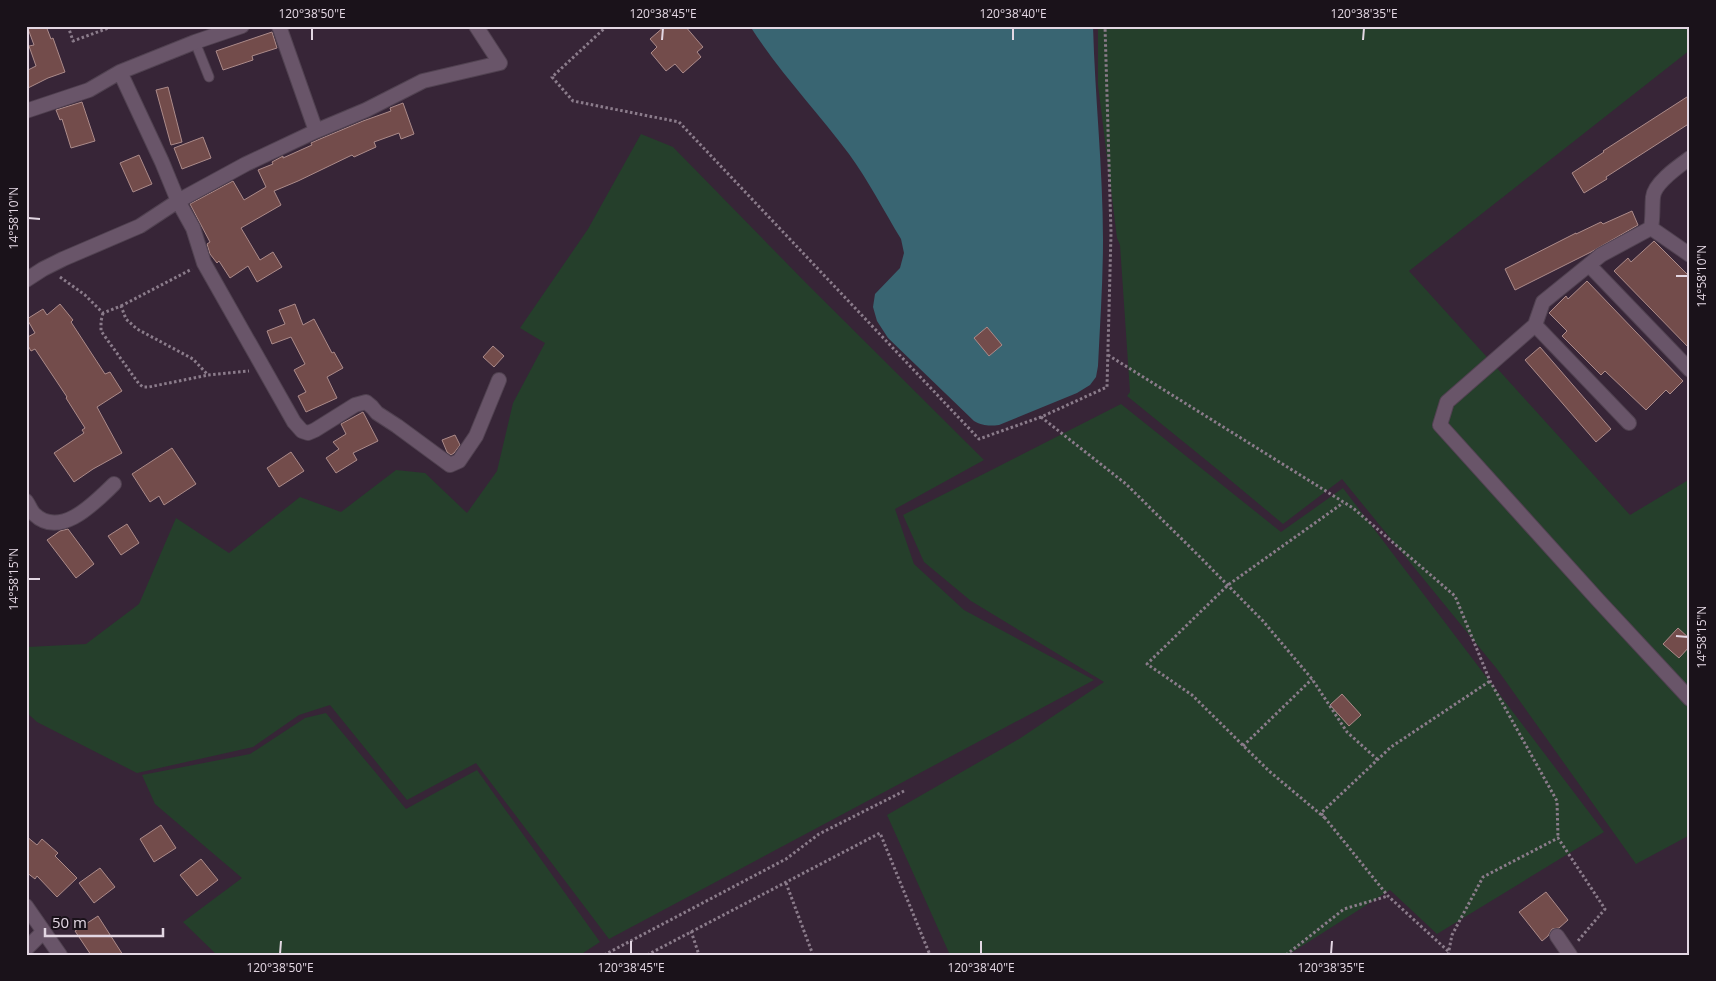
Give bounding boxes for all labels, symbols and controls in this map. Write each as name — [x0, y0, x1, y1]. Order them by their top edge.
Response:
text: 120°38'50"E — [278, 5, 346, 22]
text: 120°38'45"E — [629, 5, 697, 22]
text: 120°38'40"E — [979, 5, 1047, 22]
text: 120°38'35"E — [1330, 5, 1398, 22]
text: 14°58'10"N — [5, 187, 22, 249]
text: 14°58'10"N — [1693, 245, 1710, 307]
text: 14°58'15"N — [5, 548, 22, 610]
text: 14°58'15"N — [1693, 606, 1710, 668]
scale bar — [45, 906, 162, 938]
text: 50 m — [52, 912, 87, 932]
text: 120°38'50"E — [246, 959, 314, 976]
text: 120°38'45"E — [597, 959, 665, 976]
text: 120°38'40"E — [947, 959, 1015, 976]
text: 120°38'35"E — [1297, 959, 1365, 976]

